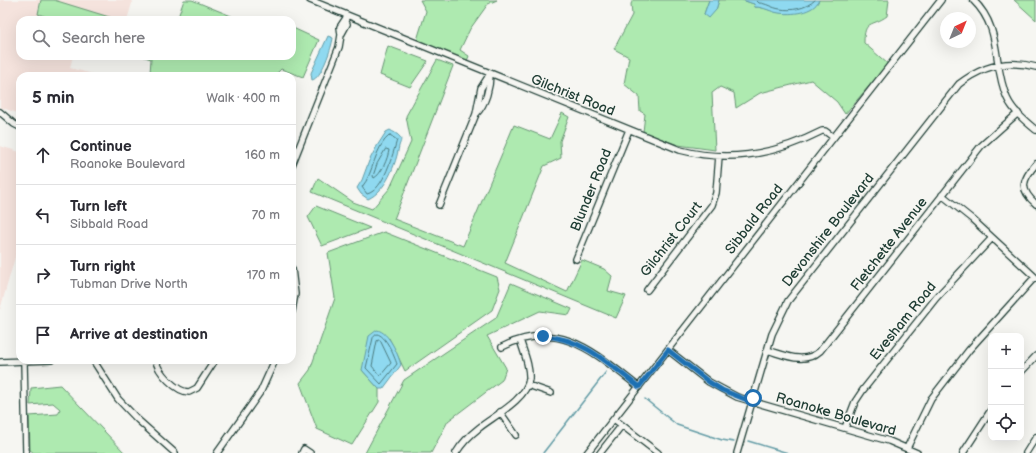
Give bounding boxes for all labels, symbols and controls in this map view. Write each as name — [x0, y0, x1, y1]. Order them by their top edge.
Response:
north arrow — [940, 12, 976, 48]
search box — [16, 16, 296, 60]
icon: search — [30, 27, 52, 49]
text: Search here — [62, 29, 145, 48]
street label: Gilchrist Road — [528, 70, 618, 120]
text: 5 min — [32, 88, 75, 108]
text: Walk · 400 m — [206, 90, 280, 106]
text: Continue — [70, 137, 132, 156]
icon: ahead — [32, 144, 54, 166]
street label: Blunder Road — [567, 146, 615, 234]
text: 160 m — [245, 147, 280, 163]
text: Roanoke Boulevard — [70, 156, 185, 172]
street label: Devonshire Boulevard — [778, 170, 878, 290]
street label: Sibbald Road — [721, 181, 787, 257]
street label: Fletchette Avenue — [847, 194, 931, 294]
text: Turn left — [70, 197, 127, 216]
street label: Gilchrist Court — [636, 198, 706, 280]
icon: left — [32, 204, 54, 226]
text: 70 m — [252, 207, 280, 223]
text: Sibbald Road — [70, 216, 148, 232]
text: Turn right — [70, 257, 135, 276]
icon: right — [32, 264, 54, 286]
text: 170 m — [247, 267, 280, 283]
text: Tubman Drive North — [70, 276, 188, 292]
street label: Evesham Road — [866, 278, 940, 364]
icon: arrive — [32, 324, 54, 346]
text: Arrive at destination — [70, 325, 208, 344]
route end — [534, 327, 552, 345]
map controls — [988, 333, 1024, 441]
button: + — [988, 333, 1024, 369]
button: − — [988, 369, 1024, 405]
route start — [744, 389, 762, 407]
street label: Roanoke Boulevard — [774, 389, 898, 439]
button: locate — [988, 405, 1024, 441]

